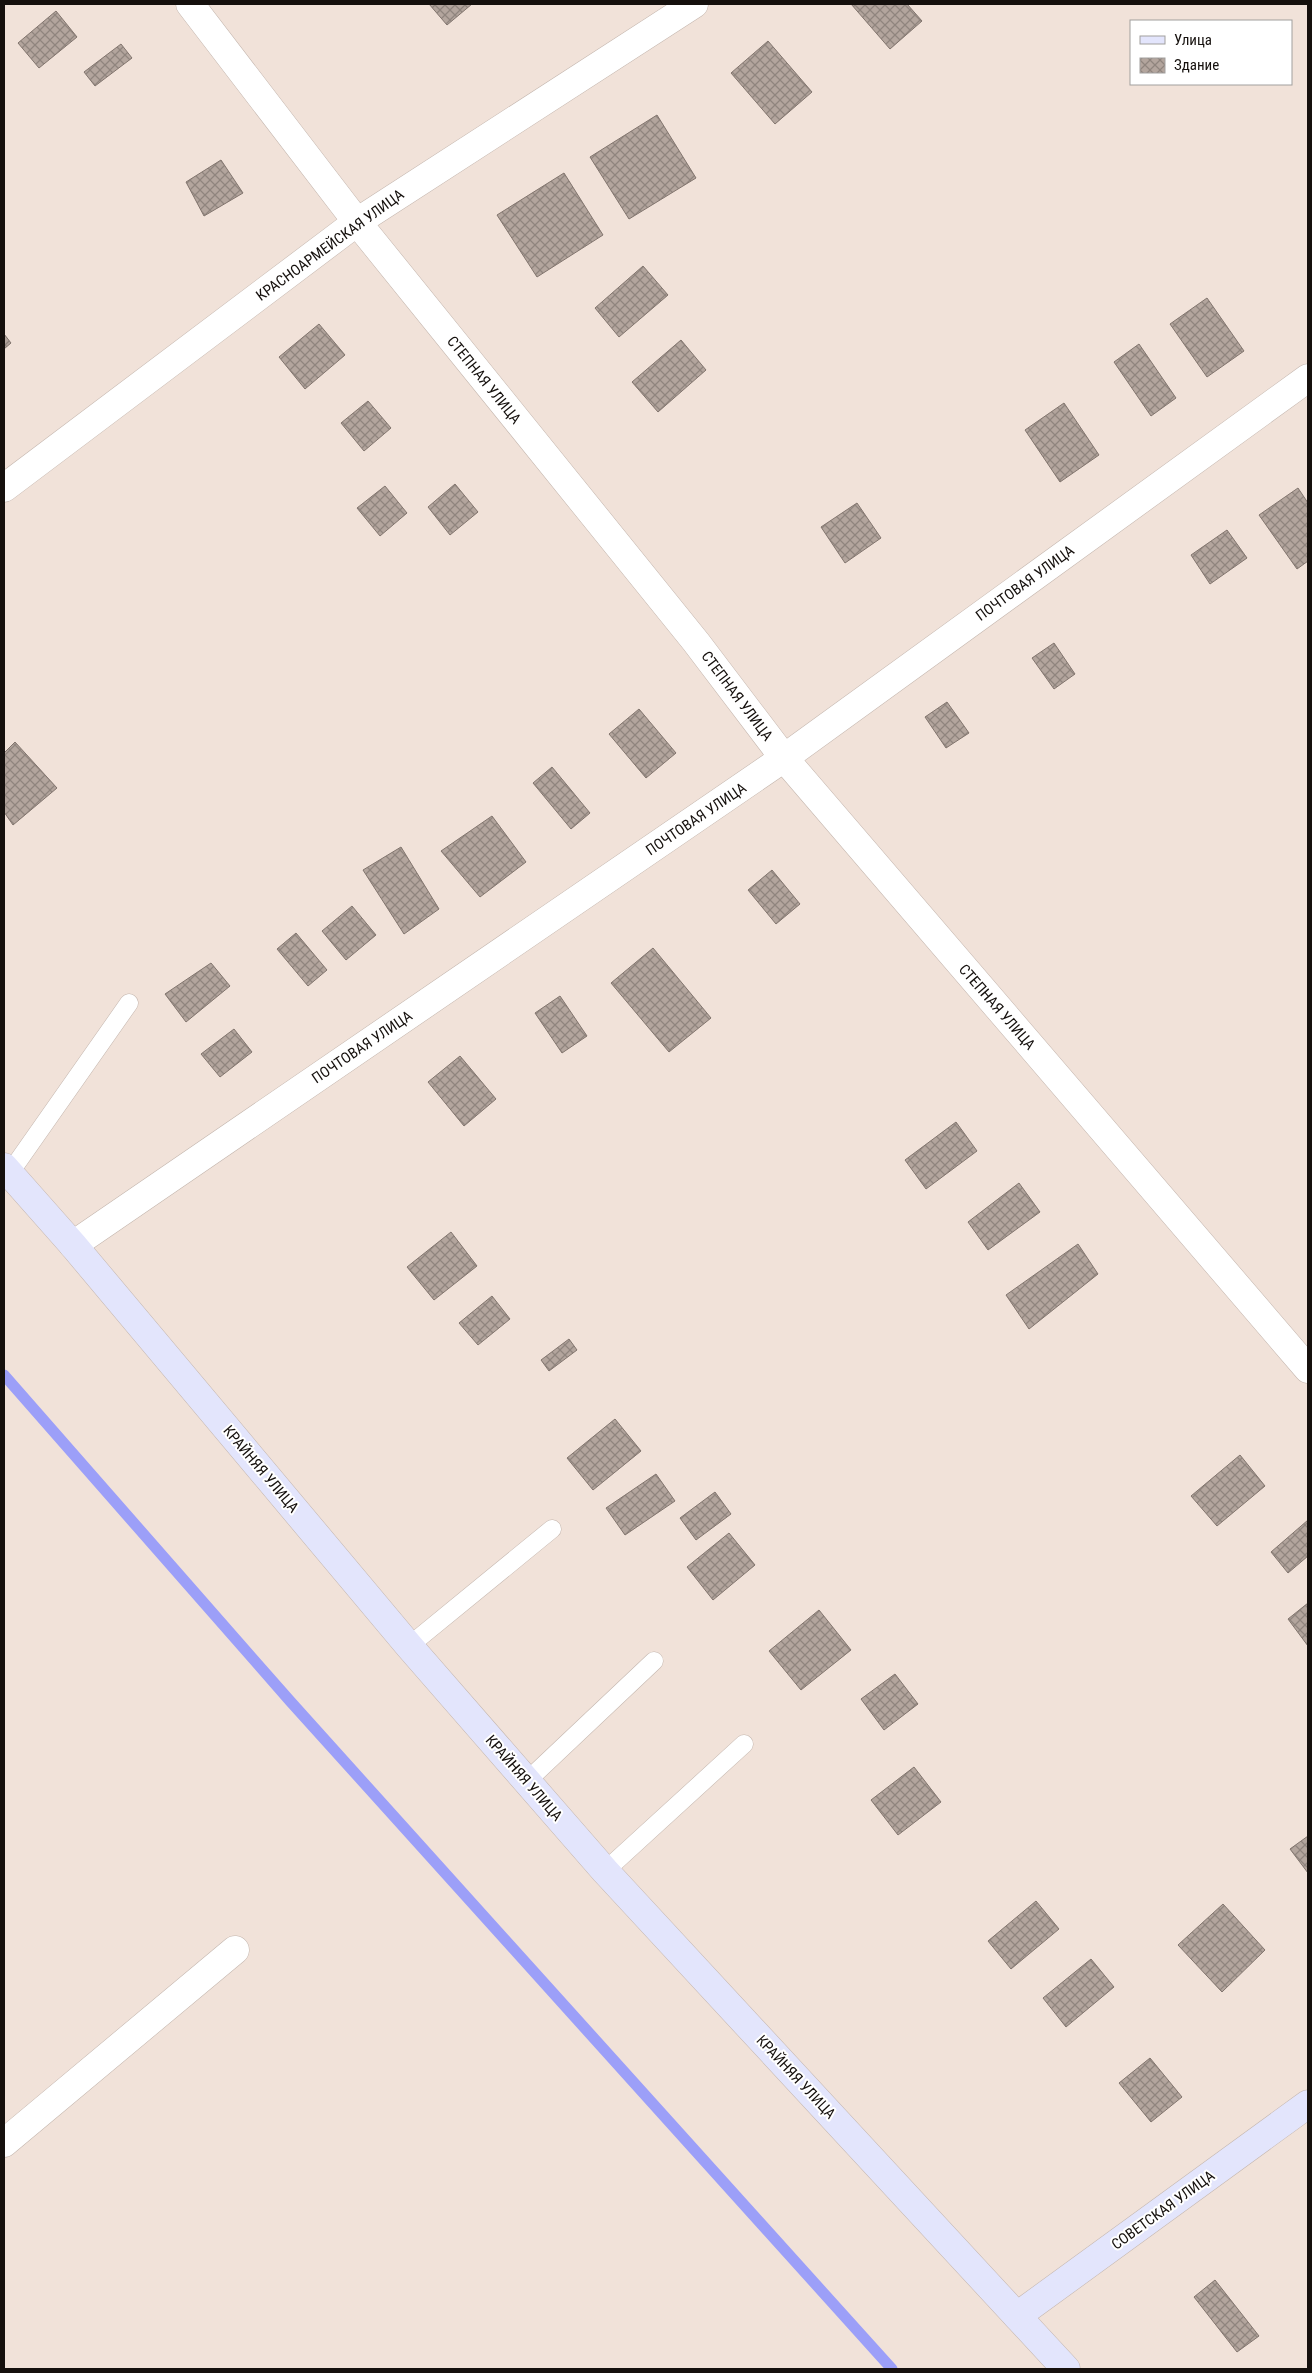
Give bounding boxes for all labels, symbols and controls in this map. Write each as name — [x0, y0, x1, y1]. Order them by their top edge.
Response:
legend — [1130, 20, 1292, 85]
text: Улица — [1174, 31, 1212, 49]
text: Здание — [1174, 56, 1219, 74]
street label: КРАСНОАРМЕЙСКАЯ УЛИЦА — [253, 185, 408, 305]
street label: СТЕПНАЯ УЛИЦА — [443, 333, 525, 428]
street label: ПОЧТОВАЯ УЛИЦА — [972, 541, 1078, 625]
street label: СТЕПНАЯ УЛИЦА — [697, 648, 777, 745]
street label: ПОЧТОВАЯ УЛИЦА — [642, 779, 750, 859]
street label: СТЕПНАЯ УЛИЦА — [955, 961, 1039, 1054]
street label: ПОЧТОВАЯ УЛИЦА — [308, 1007, 416, 1087]
street label: КРАЙНЯЯ УЛИЦА — [219, 1422, 303, 1516]
street label: КРАЙНЯЯ УЛИЦА — [482, 1731, 566, 1825]
street label: КРАЙНЯЯ УЛИЦА — [753, 2031, 840, 2123]
street label: СОВЕТСКАЯ УЛИЦА — [1108, 2166, 1218, 2253]

